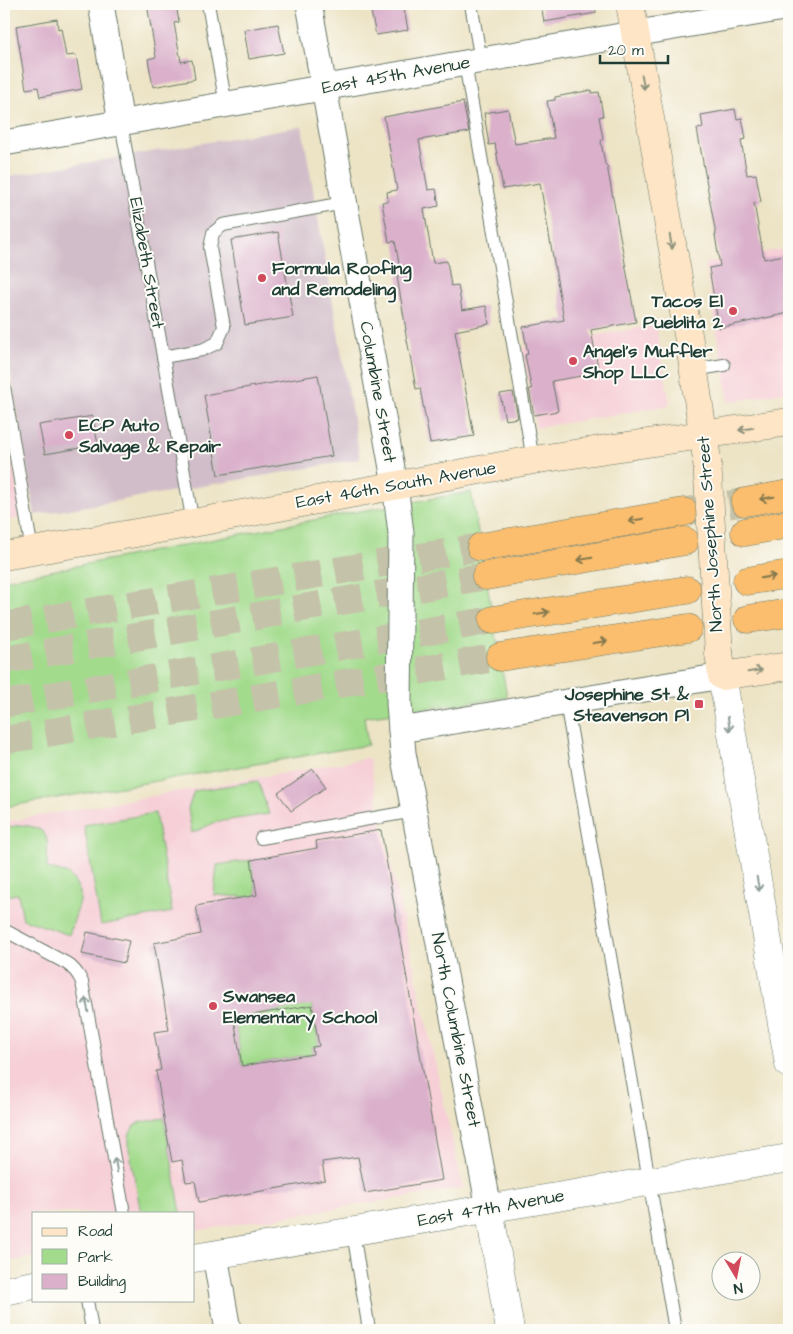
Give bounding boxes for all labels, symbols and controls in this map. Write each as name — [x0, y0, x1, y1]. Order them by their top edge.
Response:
scale bar — [600, 32, 668, 64]
text: 20 m — [608, 40, 644, 61]
street label: East 45th Avenue — [320, 50, 472, 100]
one-way arrow — [639, 74, 649, 90]
street label: Elizabeth Street — [123, 195, 171, 331]
one-way arrow — [667, 234, 677, 250]
place label: Formula Roofing and Remodeling — [271, 256, 412, 303]
marker: Formula Roofing and Remodeling — [256, 272, 268, 284]
place label: Tacos El Pueblita 2 — [643, 289, 724, 335]
marker: Tacos El Pueblita 2 — [727, 305, 739, 317]
street label: Columbine Street — [353, 319, 403, 465]
place label: Angel's Muffler Shop LLC — [582, 339, 713, 385]
marker: Angel's Muffler Shop LLC — [567, 355, 579, 367]
place label: ECP Auto Salvage & Repair — [78, 413, 221, 460]
one-way arrow — [739, 424, 755, 434]
marker: ECP Auto Salvage & Repair — [63, 429, 75, 441]
street label: North Josephine Street — [691, 434, 729, 633]
street label: East 46th South Avenue — [294, 455, 498, 515]
one-way arrow — [759, 493, 775, 503]
one-way arrow — [628, 516, 644, 526]
one-way arrow — [578, 554, 594, 564]
one-way arrow — [760, 572, 776, 582]
one-way arrow — [533, 607, 549, 617]
one-way arrow — [592, 636, 608, 646]
one-way arrow — [747, 666, 763, 676]
place label: Josephine St & Steavenson Pl — [564, 682, 690, 728]
marker: Josephine St & Steavenson Pl — [693, 698, 705, 710]
one-way arrow — [725, 716, 735, 732]
one-way arrow — [754, 876, 764, 892]
street label: North Columbine Street — [425, 930, 487, 1130]
place label: Swansea Elementary School — [222, 984, 378, 1031]
one-way arrow — [82, 997, 92, 1013]
marker: Swansea Elementary School — [207, 1000, 219, 1012]
one-way arrow — [110, 1157, 120, 1173]
street label: East 47th Avenue — [416, 1183, 567, 1233]
legend — [32, 1212, 195, 1302]
text: Road — [78, 1221, 113, 1242]
text: Park — [78, 1247, 113, 1268]
north arrow — [710, 1252, 760, 1302]
text: Building — [78, 1271, 126, 1293]
text: N — [732, 1277, 744, 1298]

